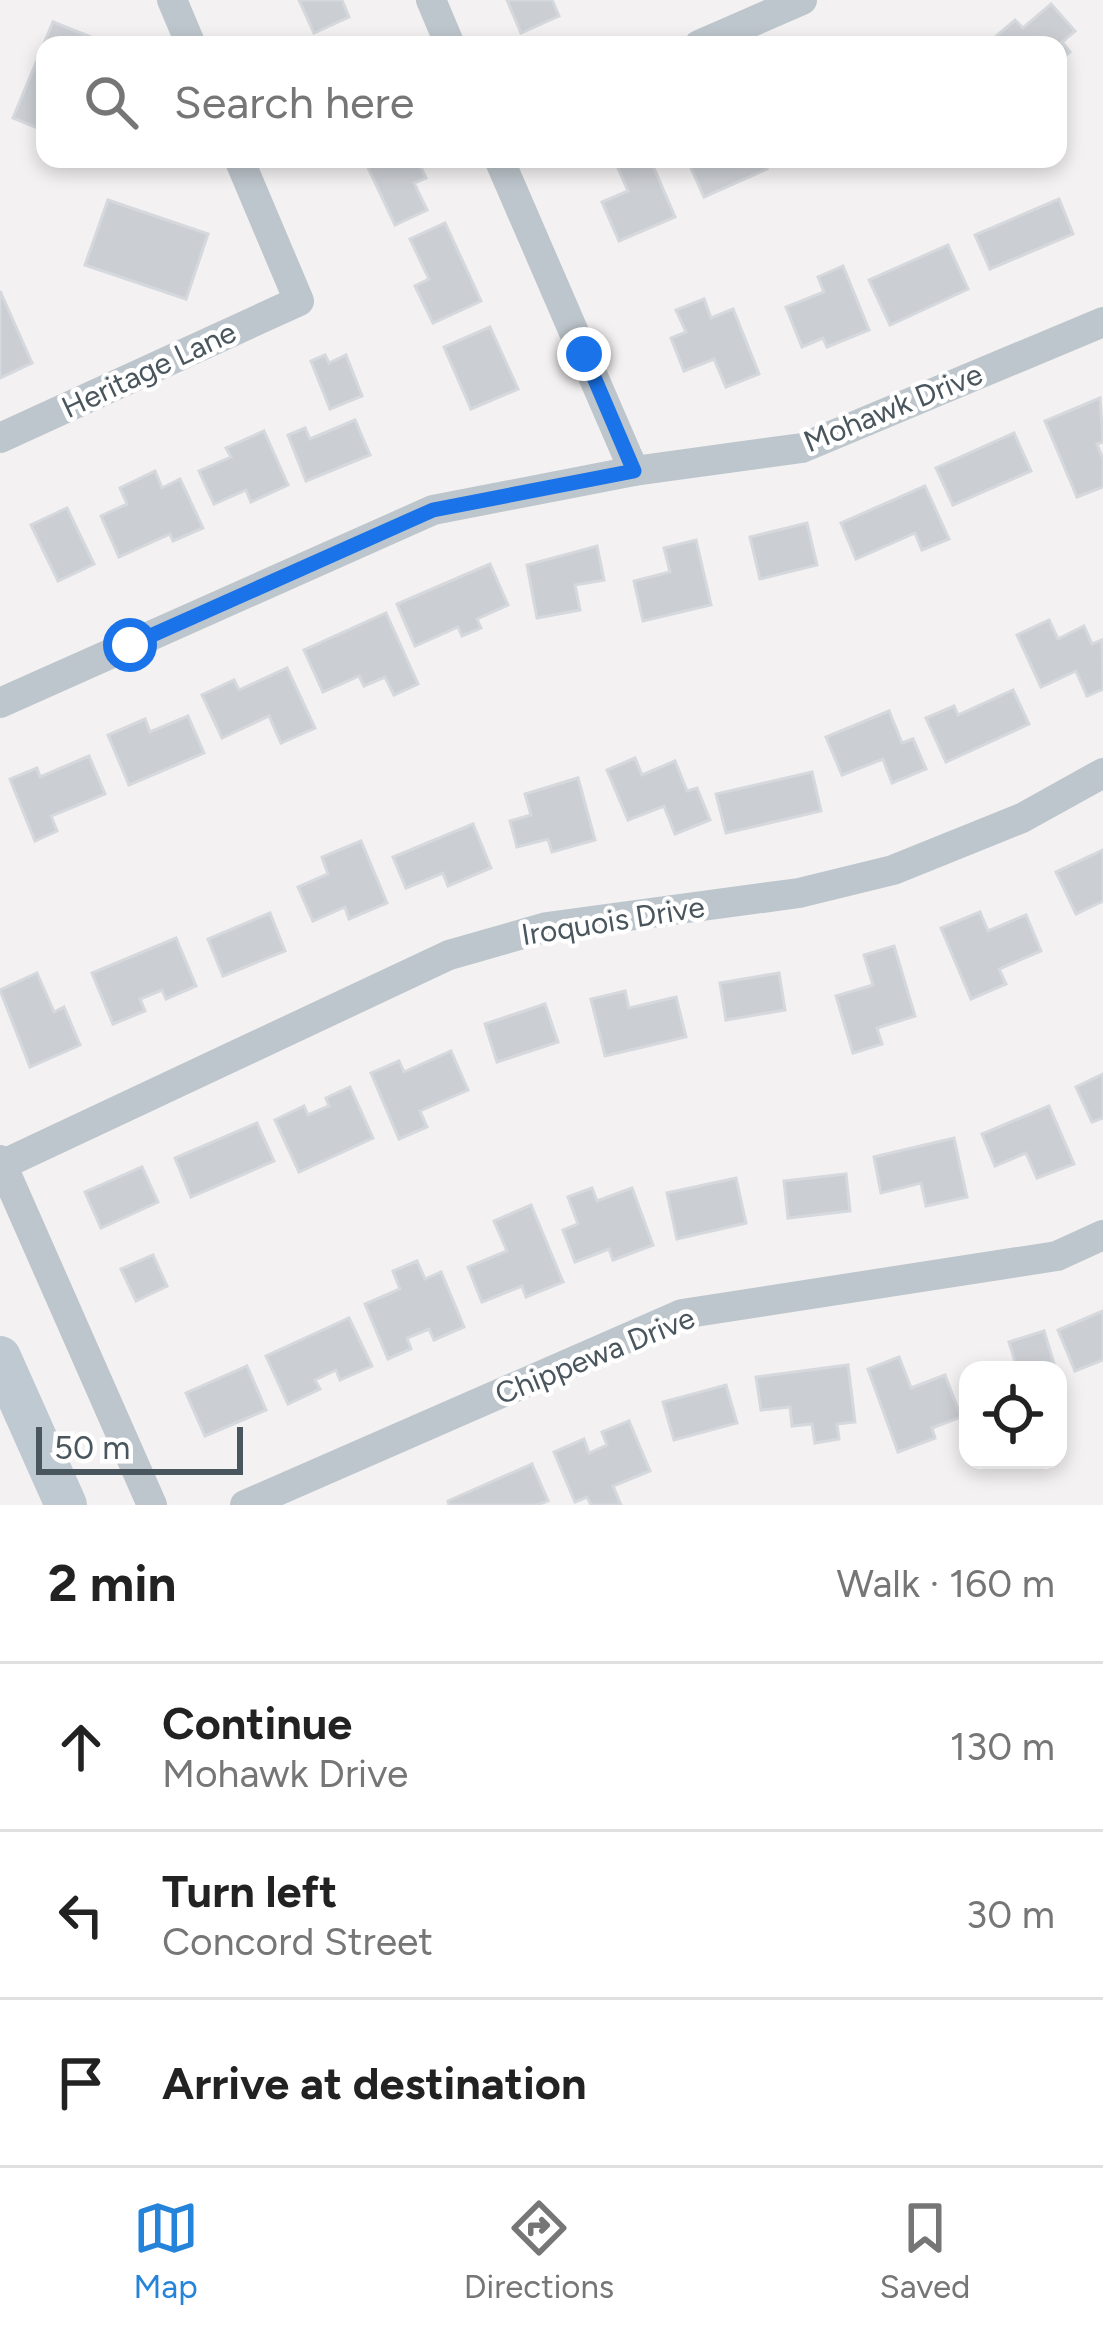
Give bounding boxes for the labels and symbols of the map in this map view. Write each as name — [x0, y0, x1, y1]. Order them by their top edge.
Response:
street label: Heritage Lane — [56, 313, 242, 426]
route end — [557, 327, 611, 381]
street label: Mohawk Drive — [798, 355, 988, 460]
route start — [103, 618, 157, 672]
street label: Iroquois Drive — [519, 888, 707, 953]
street label: Chippewa Drive — [490, 1299, 700, 1412]
scale bar — [36, 1421, 243, 1474]

